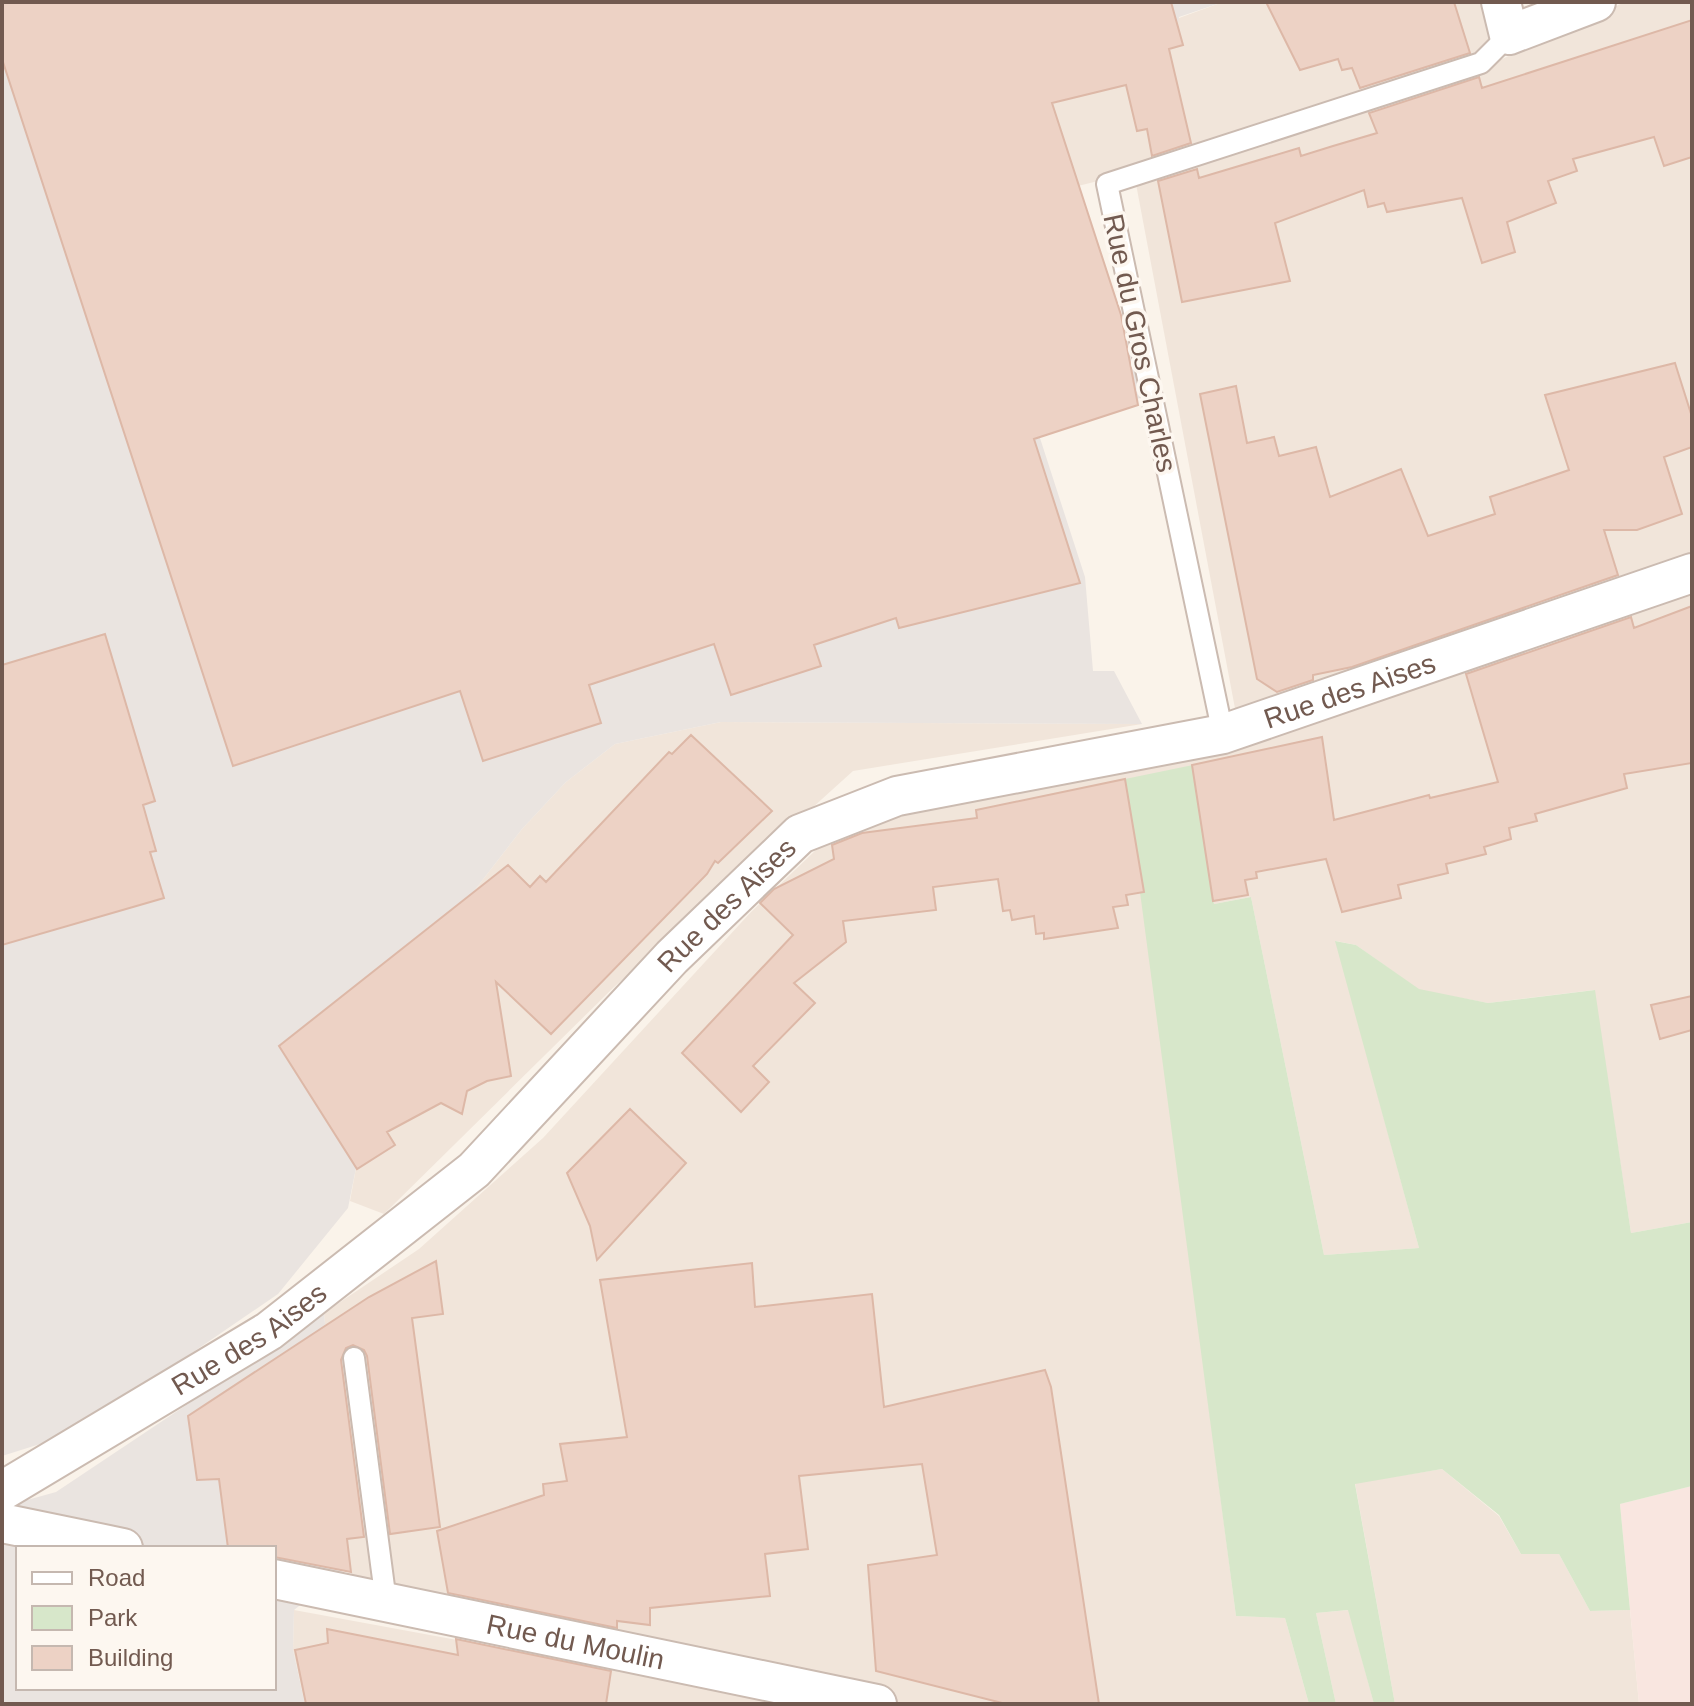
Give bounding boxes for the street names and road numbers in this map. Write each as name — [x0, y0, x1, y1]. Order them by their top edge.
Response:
street label: Rue du Gros Charles — [1097, 211, 1183, 475]
street label: Rue des Aises — [1260, 647, 1439, 734]
street label: Rue des Aises — [651, 832, 802, 978]
street label: Rue des Aises — [166, 1277, 332, 1401]
street label: Rue du Moulin — [484, 1608, 667, 1675]

